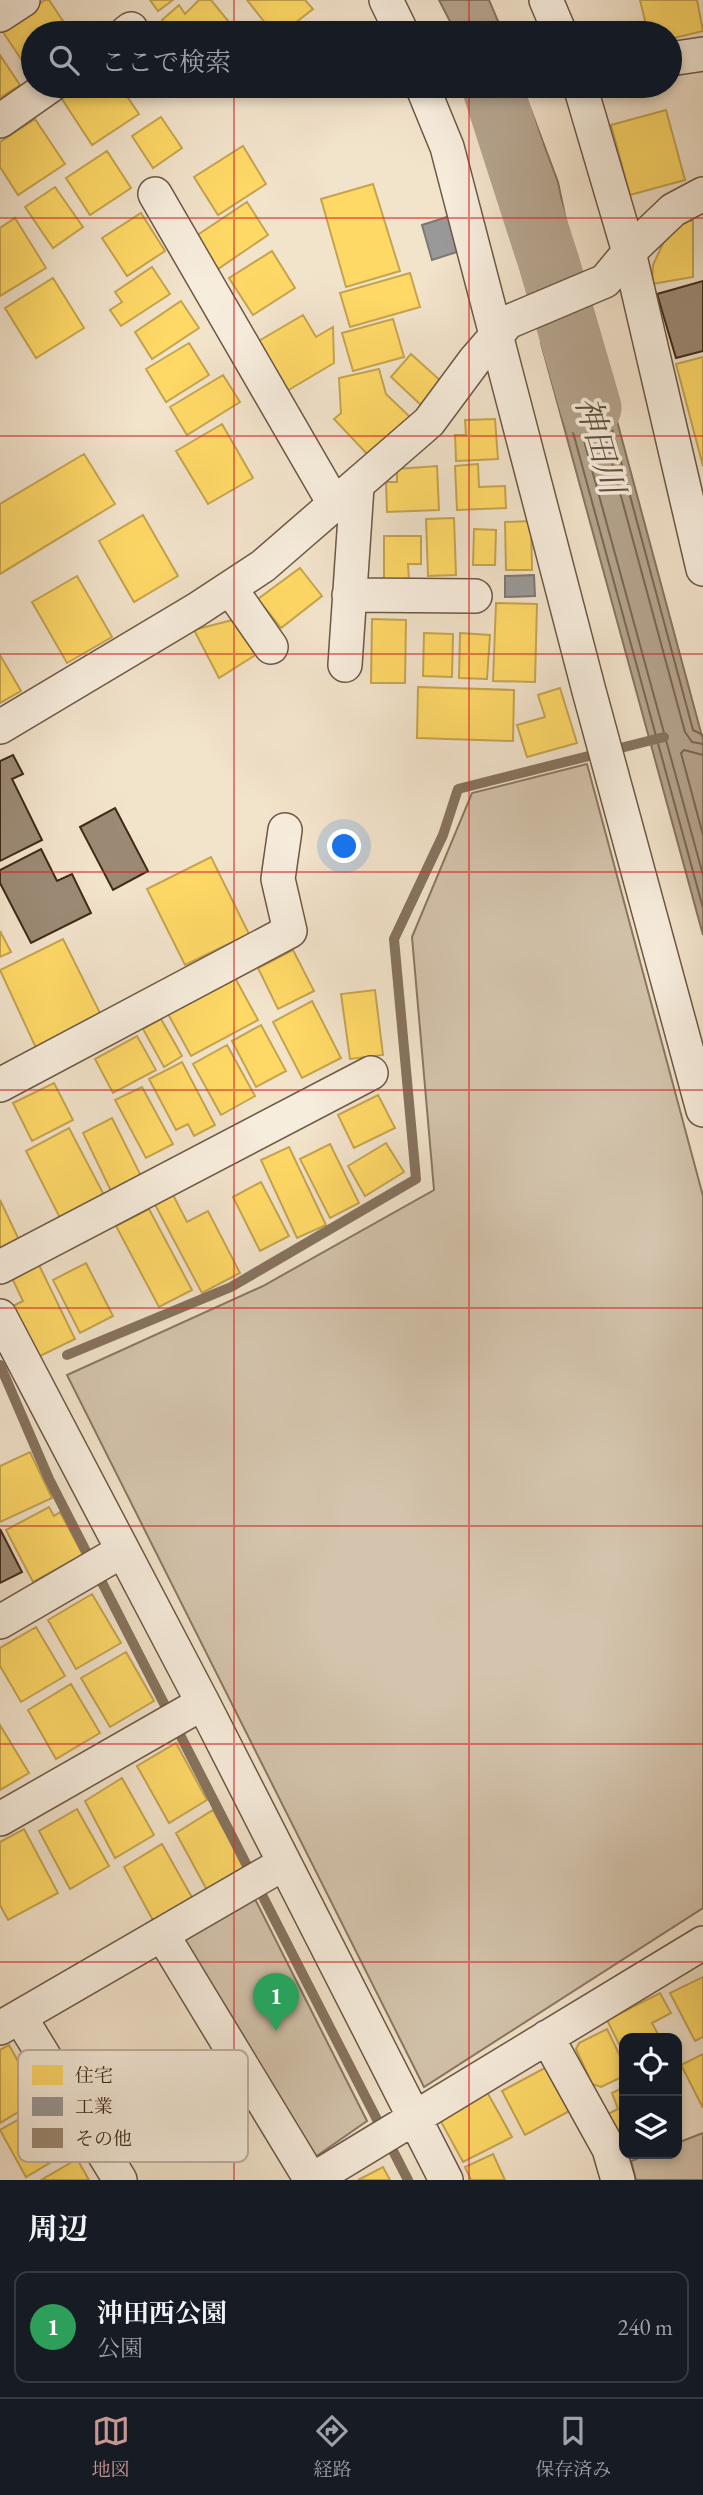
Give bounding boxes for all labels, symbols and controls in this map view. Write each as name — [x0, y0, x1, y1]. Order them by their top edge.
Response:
search box — [21, 21, 682, 98]
icon: search — [45, 41, 83, 79]
text: ここで検索 — [101, 45, 231, 79]
water label: 神田川 — [566, 392, 636, 502]
your location — [327, 829, 361, 863]
pin: 1 — [253, 1973, 299, 2031]
map controls — [619, 2033, 682, 2159]
button: locate — [619, 2033, 682, 2096]
legend — [18, 2050, 248, 2162]
text: 住宅 — [75, 2063, 113, 2088]
text: 工業 — [75, 2094, 113, 2119]
button: layers — [619, 2096, 682, 2159]
text: その他 — [75, 2126, 132, 2151]
text: 周辺 — [28, 2209, 88, 2248]
text: 沖田西公園 — [97, 2296, 227, 2330]
text: 1 — [47, 2312, 59, 2342]
text: 240 m — [617, 2312, 673, 2342]
text: 公園 — [97, 2333, 143, 2363]
tab: 地図 — [92, 2412, 130, 2482]
tab: 経路 — [313, 2412, 351, 2482]
tab: 保存済み — [535, 2412, 611, 2482]

